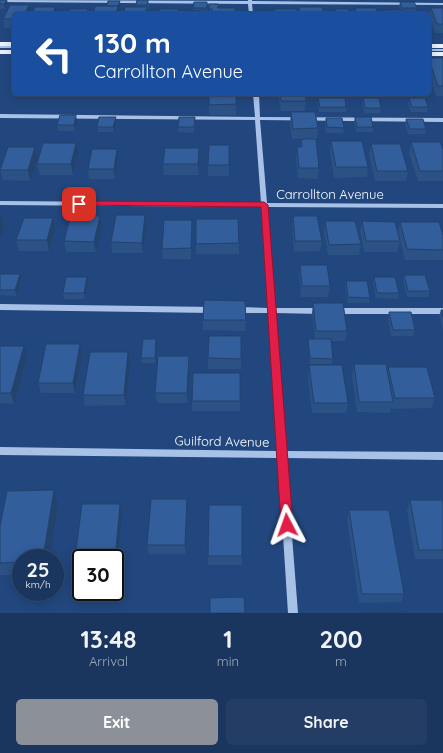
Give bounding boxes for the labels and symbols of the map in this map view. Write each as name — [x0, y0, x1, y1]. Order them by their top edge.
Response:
street label: Carrollton Avenue — [276, 186, 384, 202]
pin — [62, 187, 96, 221]
street label: Guilford Avenue — [174, 432, 270, 450]
position arrow — [266, 504, 308, 546]
speed limit sign: 30 — [72, 549, 124, 601]

